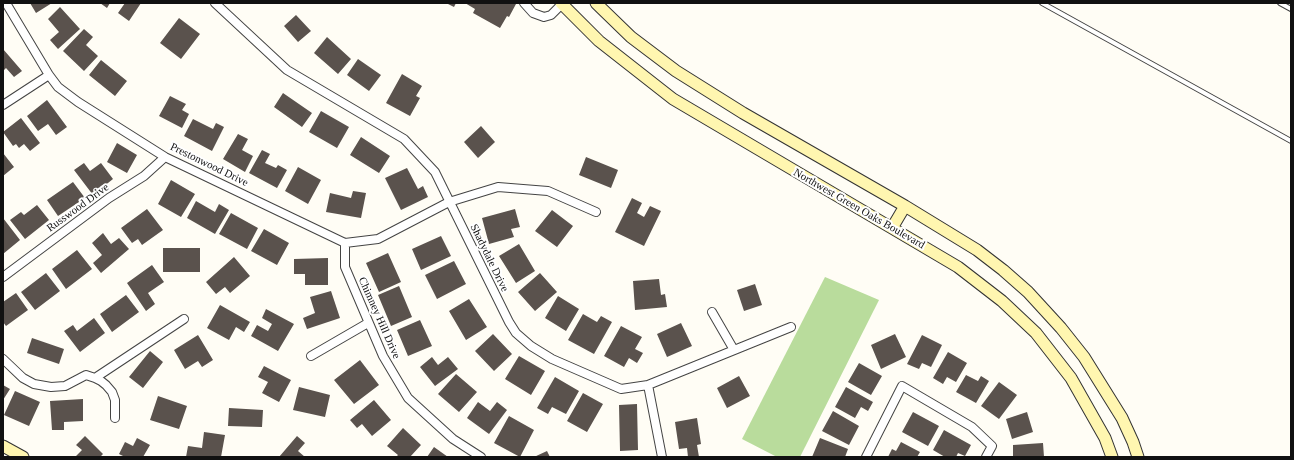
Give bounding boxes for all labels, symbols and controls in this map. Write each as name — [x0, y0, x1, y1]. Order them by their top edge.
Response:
street label: Prestonwood Drive — [168, 140, 250, 190]
street label: Northwest Green Oaks Boulevard — [791, 166, 927, 252]
street label: Russwood Drive — [44, 181, 112, 235]
street label: Shadydale Drive — [467, 222, 511, 294]
street label: Chimney Hill Drive — [355, 275, 403, 361]

